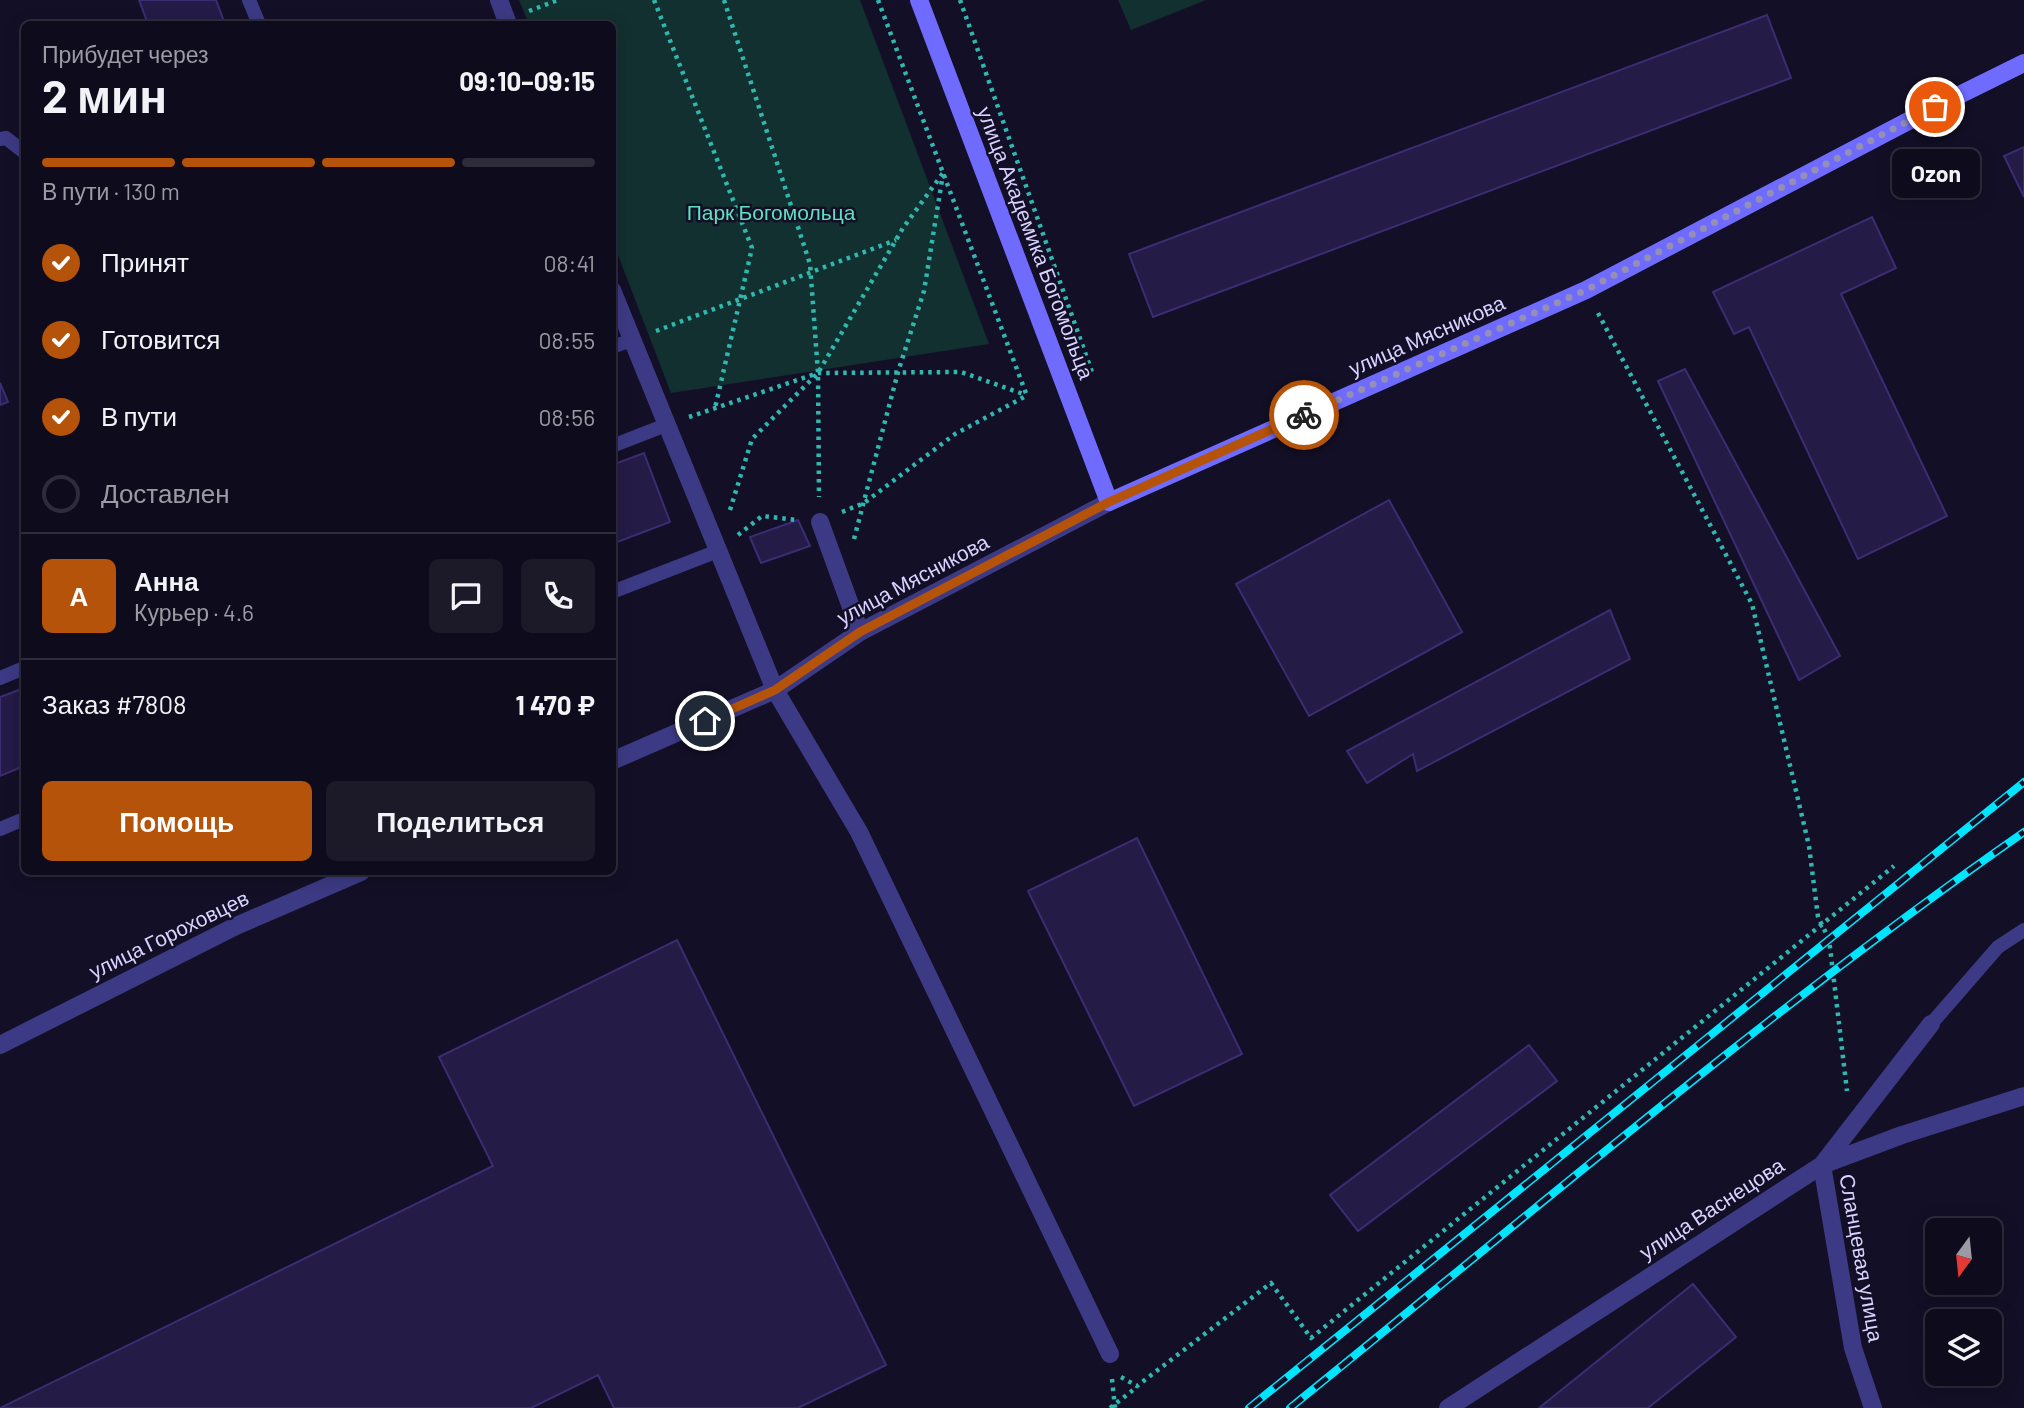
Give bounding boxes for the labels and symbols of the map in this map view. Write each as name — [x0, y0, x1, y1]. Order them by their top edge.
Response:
pin — [1905, 77, 1965, 137]
street label: улица Академика Богомольца — [973, 103, 1100, 383]
callout: Ozon — [1891, 149, 1979, 198]
park label: Парк Богомольца — [687, 199, 856, 224]
street label: улица Мясникова — [1344, 289, 1509, 380]
courier — [1269, 380, 1339, 450]
street label: улица Мясникова — [832, 528, 993, 629]
pin — [675, 691, 735, 751]
street label: улица Гороховцев — [84, 884, 252, 983]
street label: улица Васнецова — [1634, 1151, 1788, 1264]
street label: Сланцевая улица — [1835, 1172, 1890, 1344]
north arrow — [1925, 1218, 2002, 1295]

